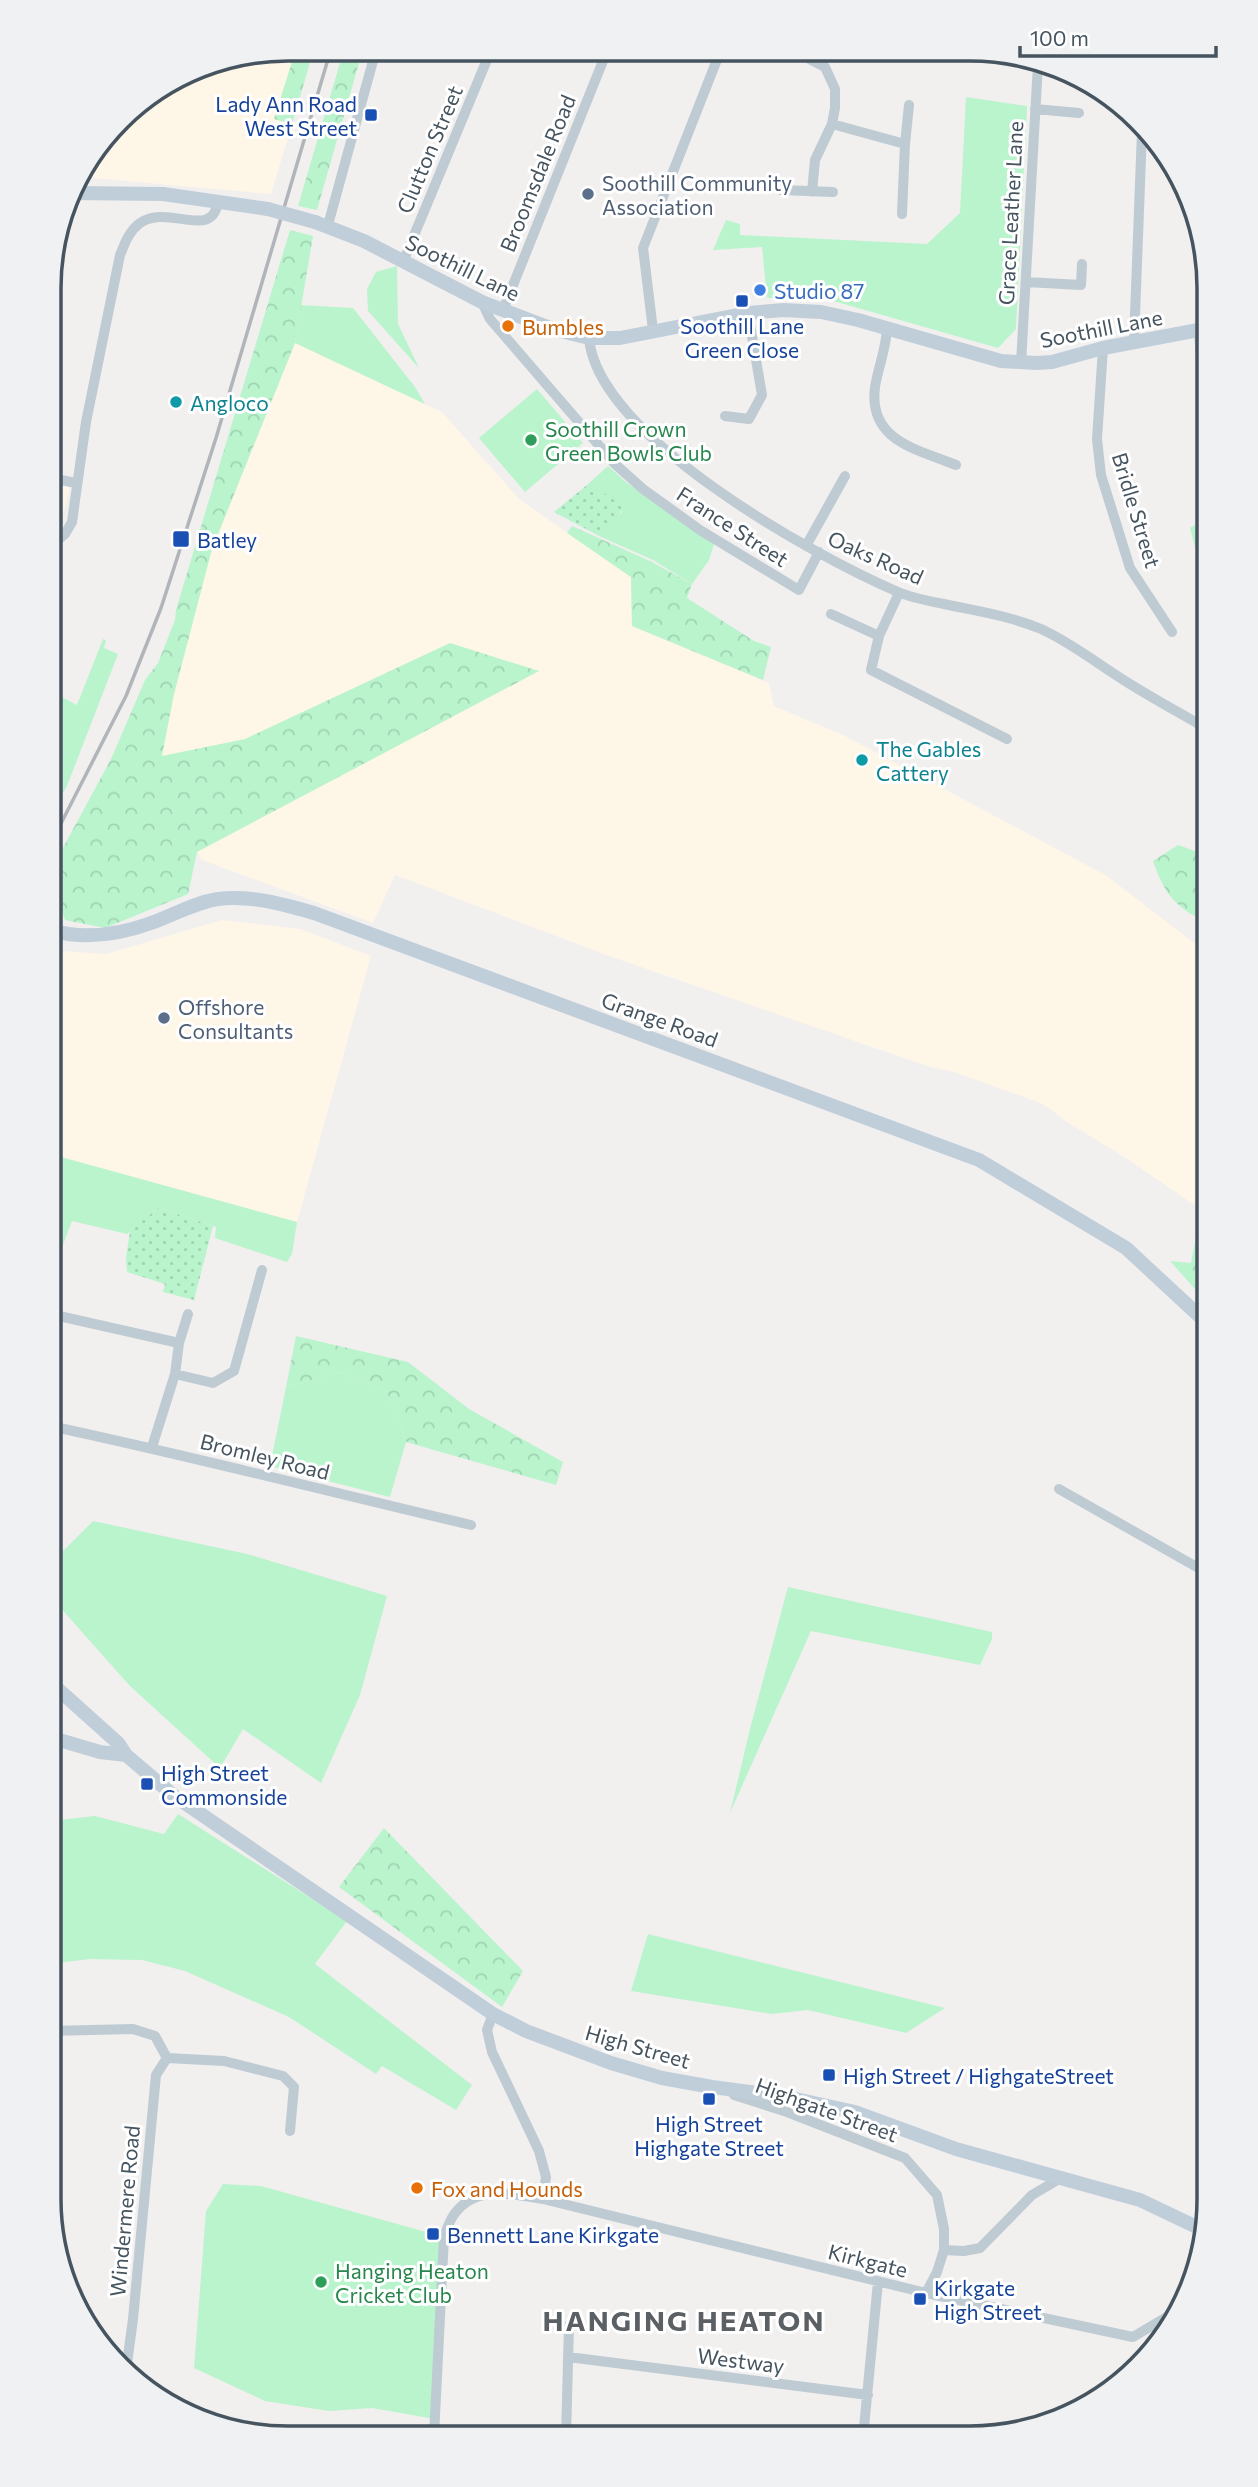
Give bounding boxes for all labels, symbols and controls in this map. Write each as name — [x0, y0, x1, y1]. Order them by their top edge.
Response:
scale bar — [1020, 14, 1216, 58]
text: 100 m — [1030, 25, 1089, 50]
street label: Clutton Street — [391, 81, 467, 217]
place label: Lady Ann Road West Street — [215, 91, 357, 140]
street label: Broomsdale Road — [494, 91, 580, 255]
marker: Lady Ann Road West Street — [363, 107, 379, 123]
street label: Grace Leather Lane — [993, 120, 1027, 306]
place label: Soothill Community Association — [602, 170, 792, 219]
marker: Soothill Community Association — [580, 186, 596, 202]
street label: Soothill Lane — [402, 229, 524, 305]
place label: Studio 87 — [774, 278, 864, 303]
marker: Studio 87 — [752, 282, 768, 298]
marker: Soothill Lane Green Close — [734, 293, 750, 309]
street label: Soothill Lane — [1038, 304, 1164, 352]
place label: Soothill Lane Green Close — [680, 313, 804, 362]
place label: Bumbles — [522, 314, 604, 339]
marker: Bumbles — [500, 318, 516, 334]
place label: Angloco — [190, 390, 269, 415]
marker: Angloco — [168, 394, 184, 410]
place label: Soothill Crown Green Bowls Club — [545, 416, 712, 465]
marker: Soothill Crown Green Bowls Club — [523, 432, 539, 448]
street label: Bridle Street — [1108, 449, 1166, 571]
street label: France Street — [673, 481, 793, 571]
street label: Oaks Road — [824, 525, 928, 589]
place label: Batley — [197, 527, 257, 552]
marker: Batley — [171, 529, 191, 549]
place label: The Gables Cattery — [876, 736, 981, 785]
marker: The Gables Cattery — [854, 752, 870, 768]
street label: Grange Road — [598, 986, 722, 1052]
place label: Offshore Consultants — [178, 994, 293, 1043]
marker: Offshore Consultants — [156, 1010, 172, 1026]
street label: Bromley Road — [198, 1428, 332, 1484]
place label: High Street Commonside — [161, 1760, 287, 1809]
marker: High Street Commonside — [139, 1776, 155, 1792]
street label: High Street — [583, 2019, 693, 2073]
place label: High Street / HighgateStreet — [843, 2063, 1114, 2088]
marker: High Street / HighgateStreet — [821, 2067, 837, 2083]
street label: Highgate Street — [752, 2072, 902, 2146]
marker: High Street Highgate Street — [701, 2091, 717, 2107]
place label: High Street Highgate Street — [634, 2111, 784, 2160]
street label: Windermere Road — [104, 2124, 144, 2298]
place label: Fox and Hounds — [431, 2176, 583, 2201]
marker: Fox and Hounds — [409, 2180, 425, 2196]
place label: Bennett Lane Kirkgate — [447, 2222, 659, 2247]
marker: Bennett Lane Kirkgate — [425, 2226, 441, 2242]
street label: Kirkgate — [826, 2238, 910, 2282]
place label: Hanging Heaton Cricket Club — [335, 2258, 489, 2307]
marker: Hanging Heaton Cricket Club — [313, 2274, 329, 2290]
place label: Kirkgate High Street — [934, 2275, 1042, 2324]
marker: Kirkgate High Street — [912, 2291, 928, 2307]
district label: HANGING HEATON — [543, 2303, 825, 2337]
street label: Westway — [696, 2342, 786, 2378]

